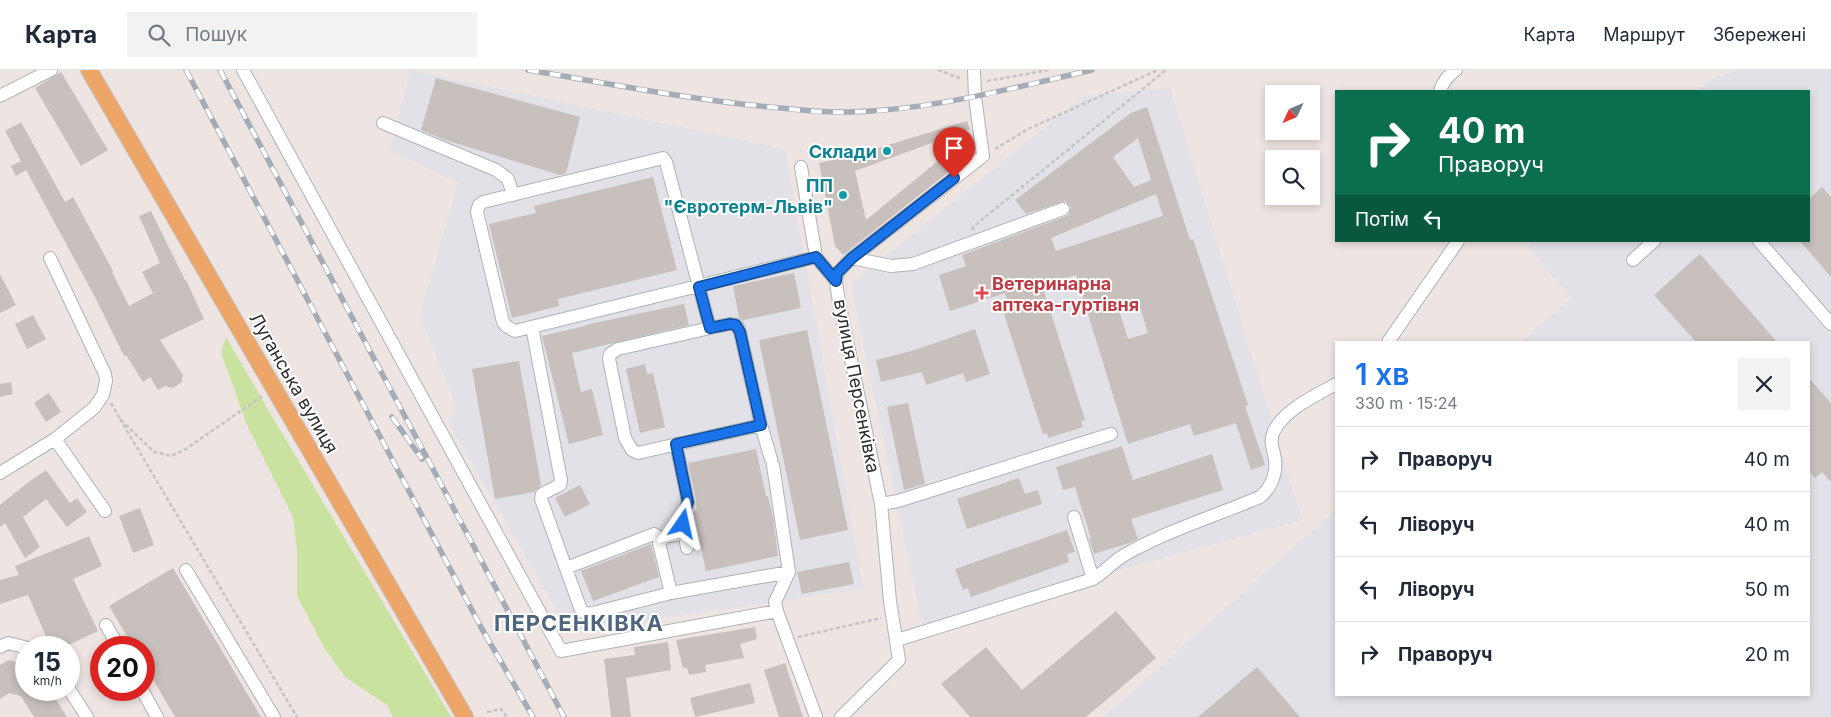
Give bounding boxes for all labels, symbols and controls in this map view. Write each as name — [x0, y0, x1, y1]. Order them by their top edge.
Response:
search box — [127, 12, 477, 57]
text: Карта — [25, 20, 97, 49]
icon: search — [145, 21, 173, 49]
text: Пошук — [185, 23, 247, 46]
text: Карта — [1524, 24, 1575, 45]
text: Маршрут — [1603, 24, 1685, 45]
text: Збережені — [1713, 24, 1806, 45]
north arrow — [1265, 85, 1320, 140]
map controls — [1265, 85, 1320, 205]
text: 40 m — [1438, 109, 1526, 151]
icon: right — [1355, 110, 1420, 175]
pin — [933, 127, 975, 178]
icon: arrive — [940, 134, 968, 162]
place label: Склади — [809, 141, 877, 162]
marker: Склади — [881, 145, 893, 157]
button: search — [1265, 150, 1320, 205]
text: Праворуч — [1438, 151, 1544, 177]
place label: ПП "Євротерм-Львів" — [664, 175, 833, 217]
marker: ПП "Євротерм-Львів" — [837, 189, 849, 201]
icon: left — [1419, 205, 1447, 233]
text: Потім — [1355, 208, 1409, 231]
place label: Ветеринарна аптека-гуртівня — [992, 273, 1139, 315]
marker: Ветеринарна аптека-гуртівня — [976, 287, 988, 299]
street label: вулиця Персенківка — [830, 297, 884, 475]
street label: Луганська вулиця — [245, 309, 343, 457]
text: 1 хв — [1355, 356, 1410, 392]
button: close — [1738, 358, 1790, 410]
text: 330 m · 15:24 — [1355, 393, 1458, 413]
icon: right — [1355, 445, 1383, 473]
text: Праворуч — [1398, 448, 1492, 471]
text: 40 m — [1744, 448, 1790, 471]
position arrow — [656, 497, 708, 549]
icon: left — [1355, 510, 1383, 538]
text: Ліворуч — [1398, 513, 1474, 536]
text: 40 m — [1744, 513, 1790, 536]
icon: left — [1355, 575, 1383, 603]
text: Ліворуч — [1398, 578, 1474, 601]
text: 50 m — [1744, 578, 1790, 601]
district label: ПЕРСЕНКІВКА — [494, 610, 664, 636]
speed limit sign: 20 — [90, 636, 155, 701]
icon: right — [1355, 640, 1383, 668]
text: Праворуч — [1398, 643, 1492, 666]
text: 20 m — [1744, 643, 1790, 666]
text: 15 — [34, 647, 61, 677]
text: km/h — [33, 673, 62, 688]

